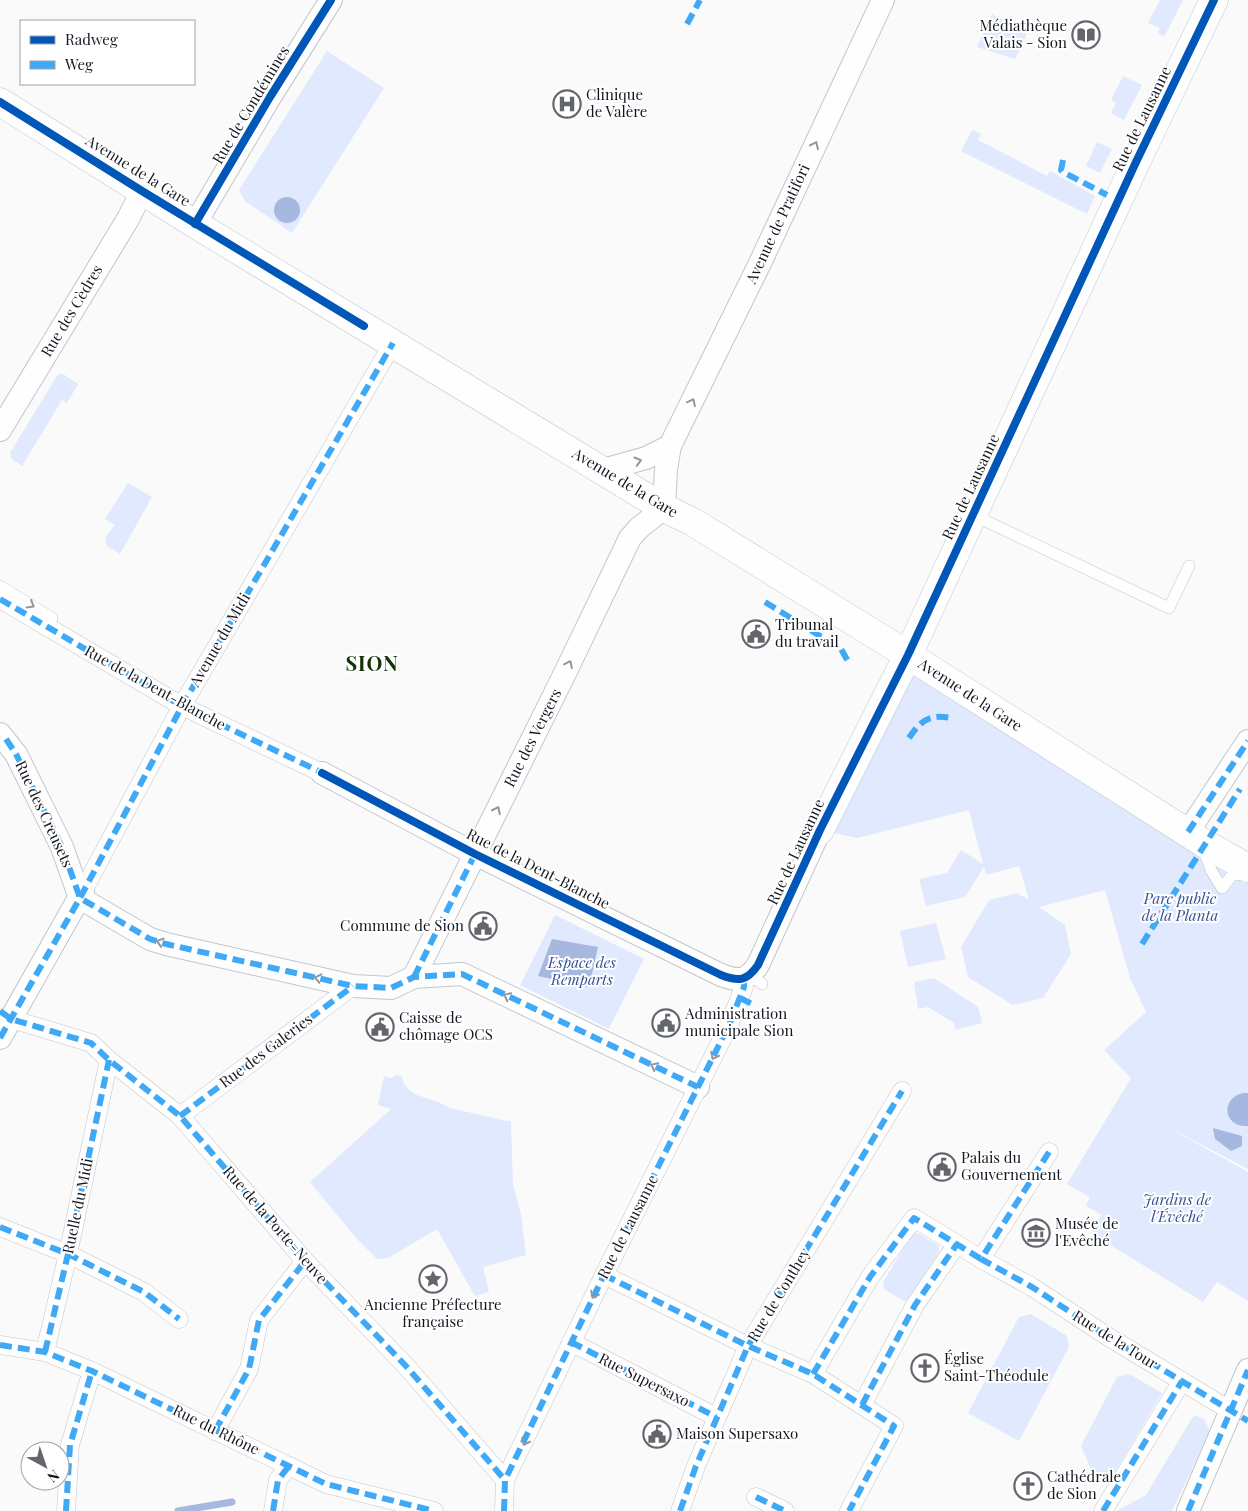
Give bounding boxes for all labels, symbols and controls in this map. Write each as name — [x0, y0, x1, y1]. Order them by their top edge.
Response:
place label: Médiathèque Valais - Sion — [980, 15, 1067, 52]
legend — [20, 20, 195, 85]
library icon: Médiathèque Valais - Sion — [1071, 20, 1101, 50]
text: Radweg — [65, 29, 118, 49]
street label: Rue de Condémines — [207, 42, 293, 167]
text: Weg — [64, 54, 93, 74]
street label: Rue de Lausanne — [1107, 63, 1175, 174]
place label: Clinique de Valère — [586, 84, 647, 121]
hospital icon: Clinique de Valère — [552, 89, 582, 119]
street label: Avenue de la Gare — [81, 129, 195, 210]
one-way arrow — [809, 141, 819, 150]
street label: Avenue de Pratifori — [740, 160, 814, 288]
street label: Rue des Cèdres — [36, 261, 106, 360]
one-way arrow — [686, 398, 696, 407]
street label: Rue de Lausanne — [937, 430, 1003, 543]
street label: Avenue de la Gare — [568, 442, 682, 522]
one-way arrow — [633, 456, 641, 466]
street label: Avenue du Midi — [184, 589, 254, 691]
one-way arrow — [25, 598, 34, 608]
place label: Tribunal du travail — [775, 614, 839, 651]
public building icon: Tribunal du travail — [741, 619, 771, 649]
street label: Rue de la Dent-Blanche — [81, 640, 230, 734]
district label: SION — [345, 649, 399, 676]
street label: Avenue de la Gare — [914, 653, 1026, 735]
one-way arrow — [563, 661, 573, 670]
street label: Rue des Vergers — [499, 685, 565, 790]
street label: Rue des Creusets — [11, 757, 78, 870]
street label: Rue de Lausanne — [762, 795, 828, 908]
one-way arrow — [491, 806, 501, 815]
street label: Rue de la Dent-Blanche — [463, 823, 614, 913]
park label: Parc public de la Planta — [1142, 888, 1218, 925]
public building icon: Commune de Sion — [468, 911, 498, 941]
place label: Commune de Sion — [340, 915, 464, 935]
one-way arrow — [156, 938, 164, 948]
park label: Espace des Remparts — [547, 952, 616, 989]
one-way arrow — [314, 973, 323, 984]
one-way arrow — [503, 992, 512, 1002]
place label: Administration municipale Sion — [684, 1003, 793, 1040]
place label: Caisse de chômage OCS — [399, 1007, 493, 1044]
public building icon: Administration municipale Sion — [651, 1008, 681, 1038]
street label: Rue des Galeries — [215, 1009, 316, 1092]
public building icon: Caisse de chômage OCS — [365, 1012, 395, 1042]
one-way arrow — [710, 1050, 720, 1059]
one-way arrow — [650, 1062, 659, 1072]
place label: Palais du Gouvernement — [961, 1147, 1062, 1184]
public building icon: Palais du Gouvernement — [927, 1152, 957, 1182]
street label: Ruelle du Midi — [57, 1155, 97, 1256]
street label: Rue de la Porte-Neuve — [219, 1161, 333, 1288]
street label: Rue de Lausanne — [592, 1171, 662, 1282]
park label: Jardins de l'Évêché — [1143, 1189, 1212, 1226]
place label: Musée de l'Evêché — [1055, 1213, 1119, 1250]
museum icon: Musée de l'Evêché — [1021, 1218, 1051, 1248]
street label: Rue de Conthey — [742, 1243, 814, 1345]
place icon: Ancienne Préfecture française — [418, 1264, 448, 1294]
one-way arrow — [590, 1290, 600, 1299]
place label: Ancienne Préfecture française — [363, 1294, 502, 1331]
street label: Rue de la Tour — [1069, 1305, 1162, 1373]
street label: Rue Supersaxo — [596, 1348, 693, 1411]
place label: Église Saint-Théodule — [944, 1348, 1049, 1385]
church icon: Église Saint-Théodule — [910, 1353, 940, 1383]
street label: Rue du Rhône — [170, 1399, 263, 1459]
public building icon: Maison Supersaxo — [642, 1419, 672, 1449]
place label: Maison Supersaxo — [676, 1423, 798, 1443]
one-way arrow — [520, 1437, 531, 1446]
north arrow — [20, 1441, 70, 1491]
text: N — [44, 1466, 64, 1487]
place label: Cathédrale de Sion — [1047, 1466, 1121, 1503]
church icon: Cathédrale de Sion — [1013, 1471, 1043, 1501]

